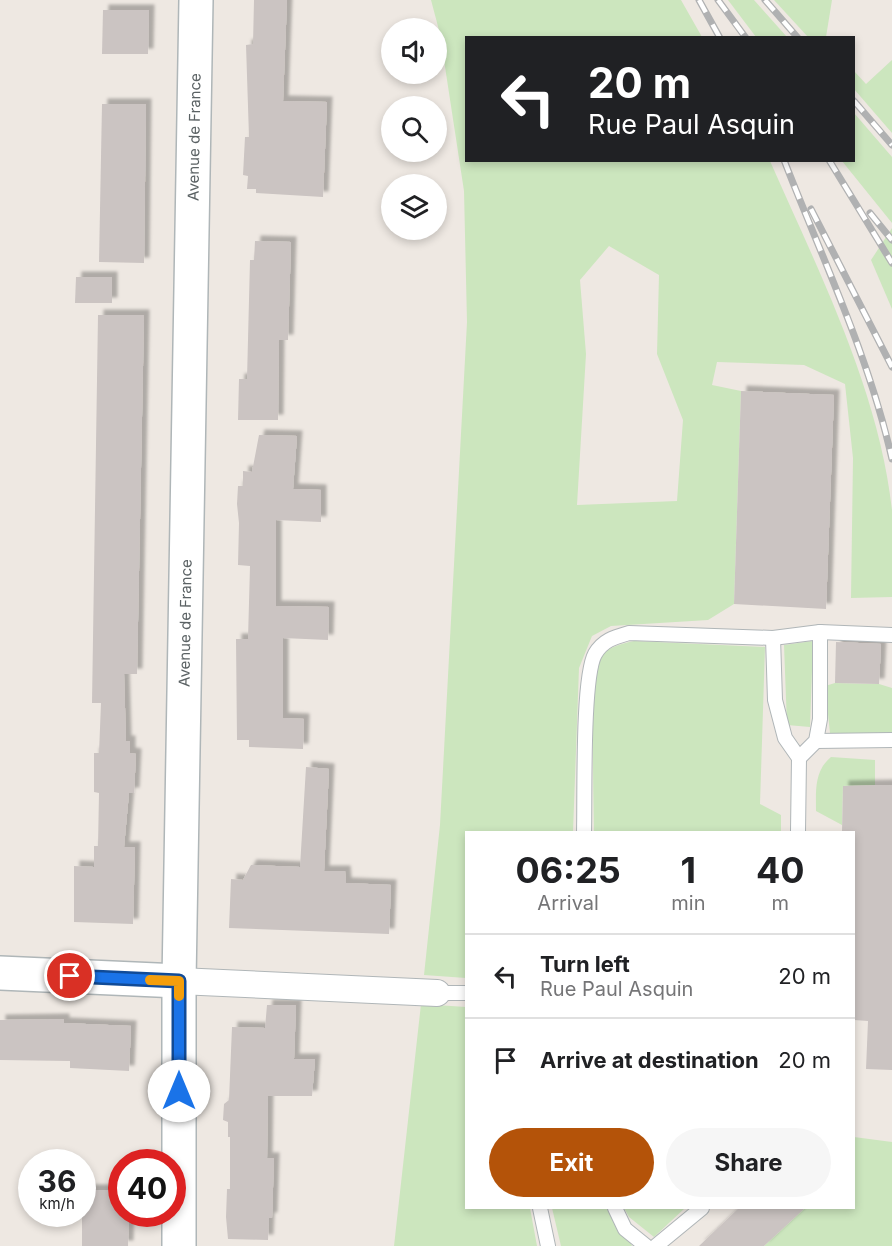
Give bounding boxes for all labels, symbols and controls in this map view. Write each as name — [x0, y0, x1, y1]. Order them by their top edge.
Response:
map controls — [381, 18, 447, 240]
button: sound — [381, 18, 447, 84]
text: 20 m — [588, 57, 691, 108]
icon: left — [489, 60, 567, 138]
street label: Avenue de France — [183, 73, 205, 201]
button: search — [381, 96, 447, 162]
text: Rue Paul Asquin — [588, 108, 795, 141]
button: layers — [381, 174, 447, 240]
street label: Avenue de France — [174, 559, 196, 687]
text: 06:25 — [515, 848, 621, 892]
text: 1 — [681, 848, 696, 892]
text: 40 — [756, 848, 805, 892]
text: Arrival — [537, 891, 599, 915]
text: min — [671, 891, 705, 915]
text: m — [771, 891, 789, 915]
pin — [44, 950, 95, 1001]
text: Turn left — [540, 951, 630, 977]
icon: arrive — [53, 959, 86, 992]
icon: left — [489, 960, 522, 993]
text: 20 m — [778, 963, 831, 989]
text: Rue Paul Asquin — [540, 977, 693, 1001]
icon: arrive — [489, 1044, 522, 1077]
text: Arrive at destination — [540, 1047, 759, 1073]
text: 20 m — [778, 1047, 831, 1073]
position arrow — [147, 1059, 211, 1123]
button: Exit — [489, 1128, 654, 1197]
button: Share — [666, 1128, 831, 1197]
speed limit sign: 40 — [108, 1149, 186, 1227]
text: 36 — [38, 1163, 76, 1199]
text: km/h — [39, 1194, 75, 1213]

